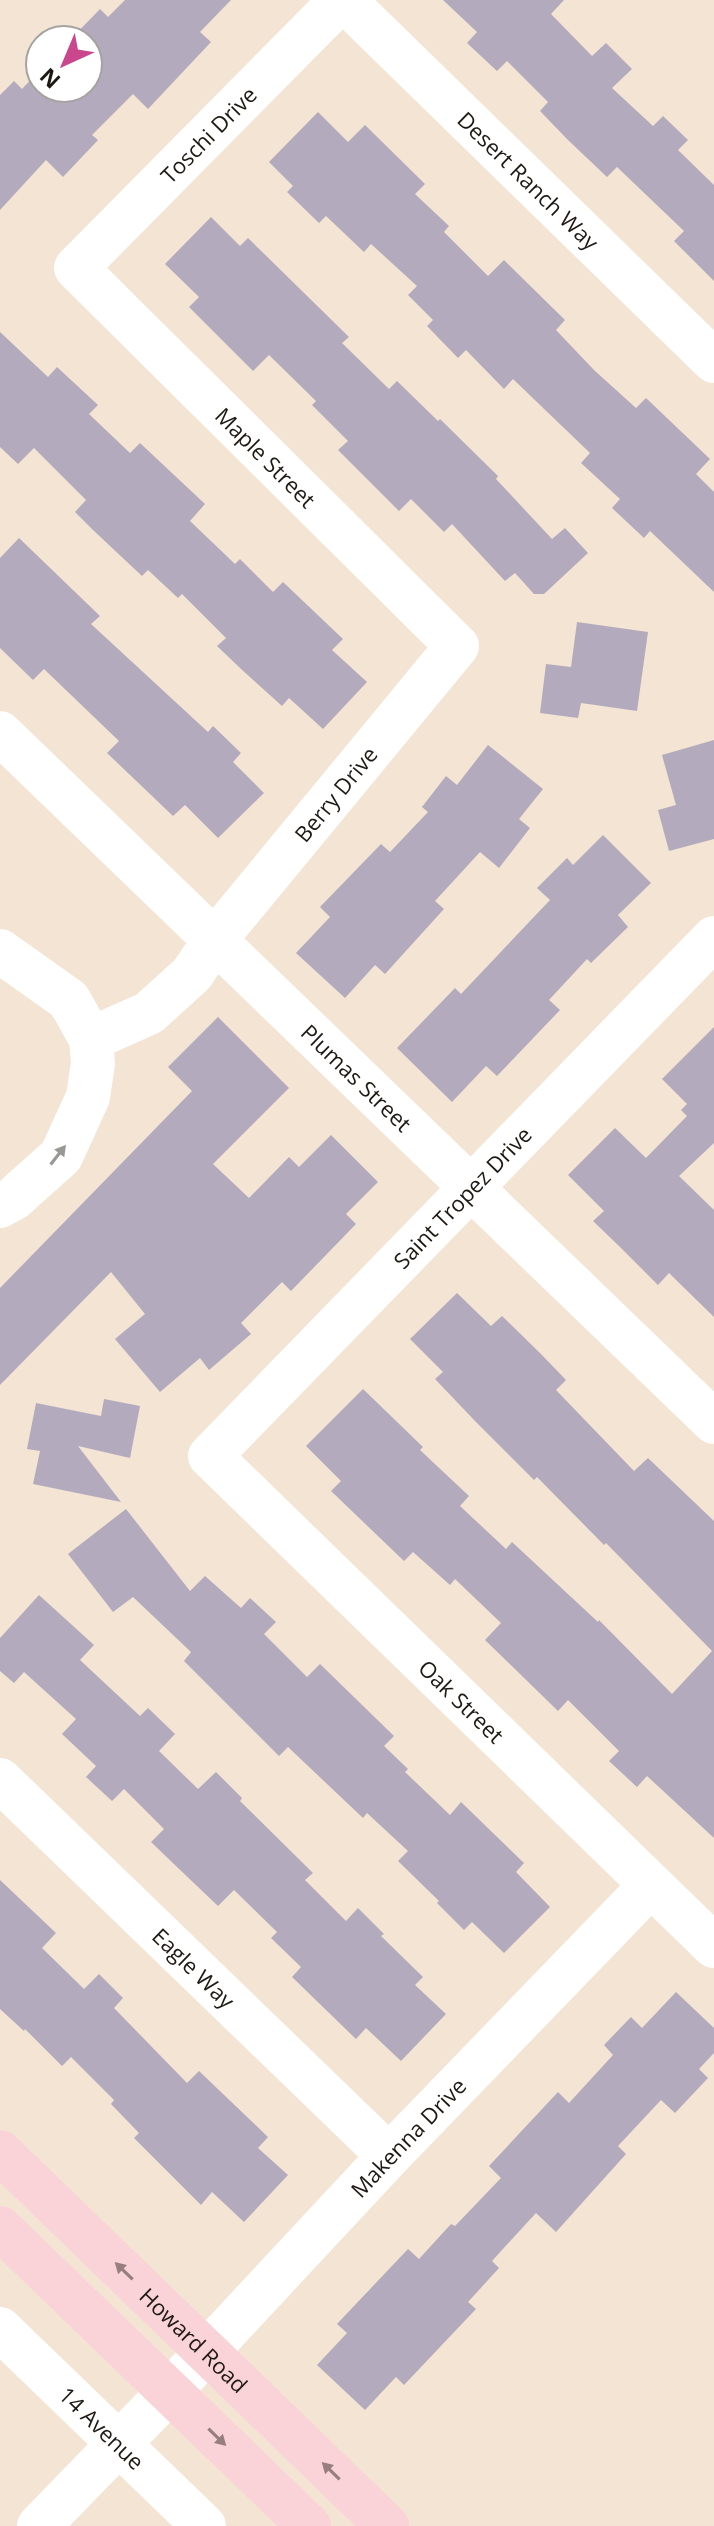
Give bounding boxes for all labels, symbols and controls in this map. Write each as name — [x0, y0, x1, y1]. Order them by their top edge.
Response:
north arrow — [24, 24, 104, 104]
text: N — [33, 62, 66, 96]
street label: Toschi Drive — [153, 79, 263, 189]
street label: Desert Ranch Way — [451, 104, 607, 257]
street label: Maple Street — [209, 400, 323, 514]
street label: Berry Drive — [287, 740, 383, 848]
street label: Plumas Street — [295, 1017, 419, 1138]
street label: Saint Tropez Drive — [386, 1119, 538, 1275]
one-way arrow — [50, 1145, 66, 1165]
street label: Oak Street — [413, 1652, 511, 1749]
street label: Eagle Way — [146, 1921, 243, 2015]
street label: Makenna Drive — [343, 2071, 472, 2203]
one-way arrow — [115, 2262, 134, 2281]
street label: Howard Road — [134, 2280, 255, 2399]
street label: 14 Avenue — [53, 2379, 151, 2476]
one-way arrow — [208, 2428, 227, 2446]
one-way arrow — [322, 2463, 341, 2481]

